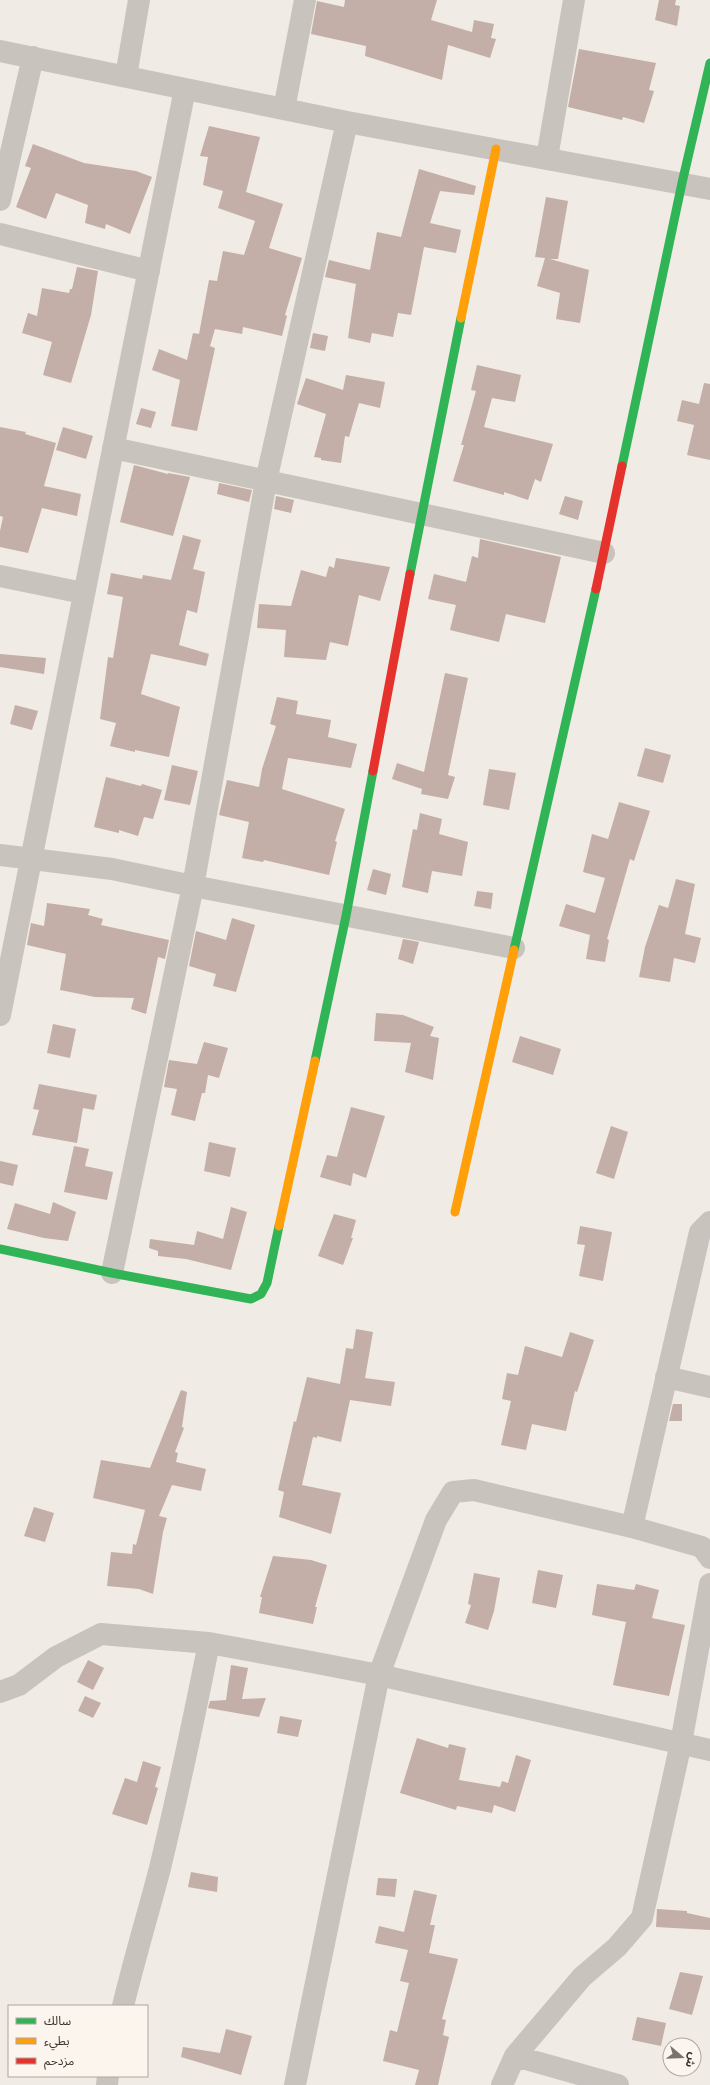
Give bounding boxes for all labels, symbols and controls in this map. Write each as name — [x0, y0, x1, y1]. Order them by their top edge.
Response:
legend — [8, 2005, 148, 2077]
text: سالك — [44, 2013, 71, 2028]
text: بطيء — [44, 2033, 70, 2051]
north arrow — [662, 2037, 702, 2077]
text: ش — [682, 2051, 701, 2070]
text: مزدحم — [44, 2053, 74, 2070]

